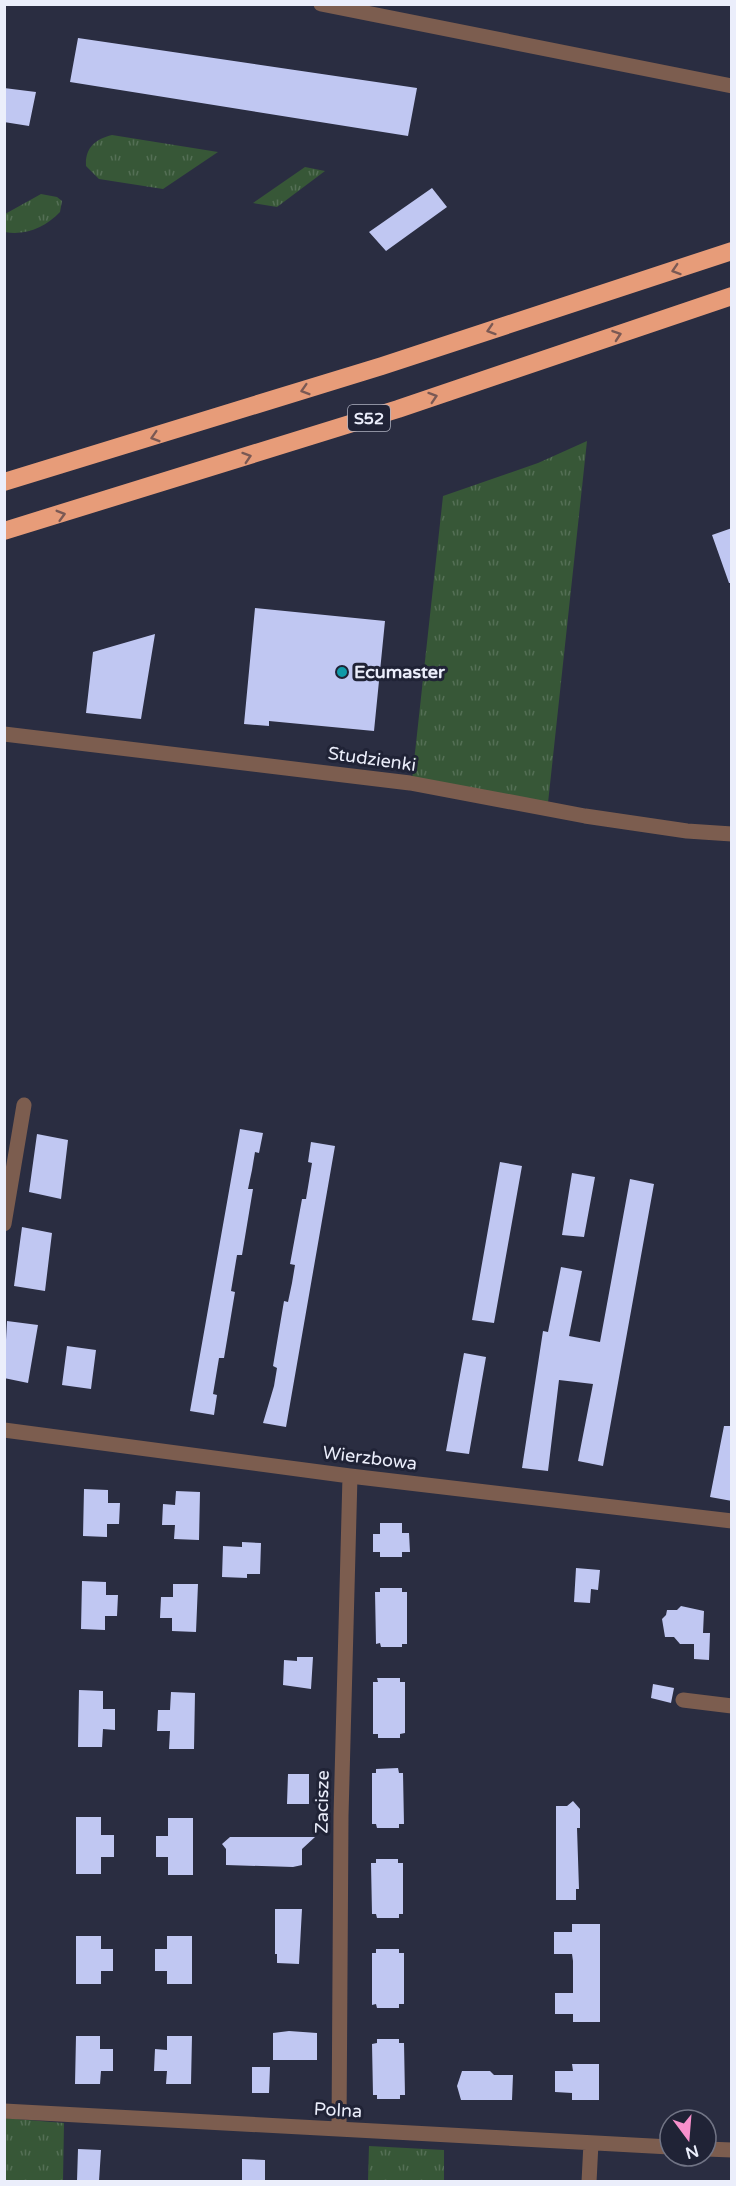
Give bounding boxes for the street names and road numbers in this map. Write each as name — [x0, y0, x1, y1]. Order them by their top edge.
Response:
road number: S52 — [348, 405, 390, 431]
street label: Studzienki — [327, 742, 417, 776]
street label: Wierzbowa — [322, 1441, 418, 1475]
street label: Zacisze — [310, 1770, 334, 1834]
street label: Polna — [313, 2098, 363, 2122]

